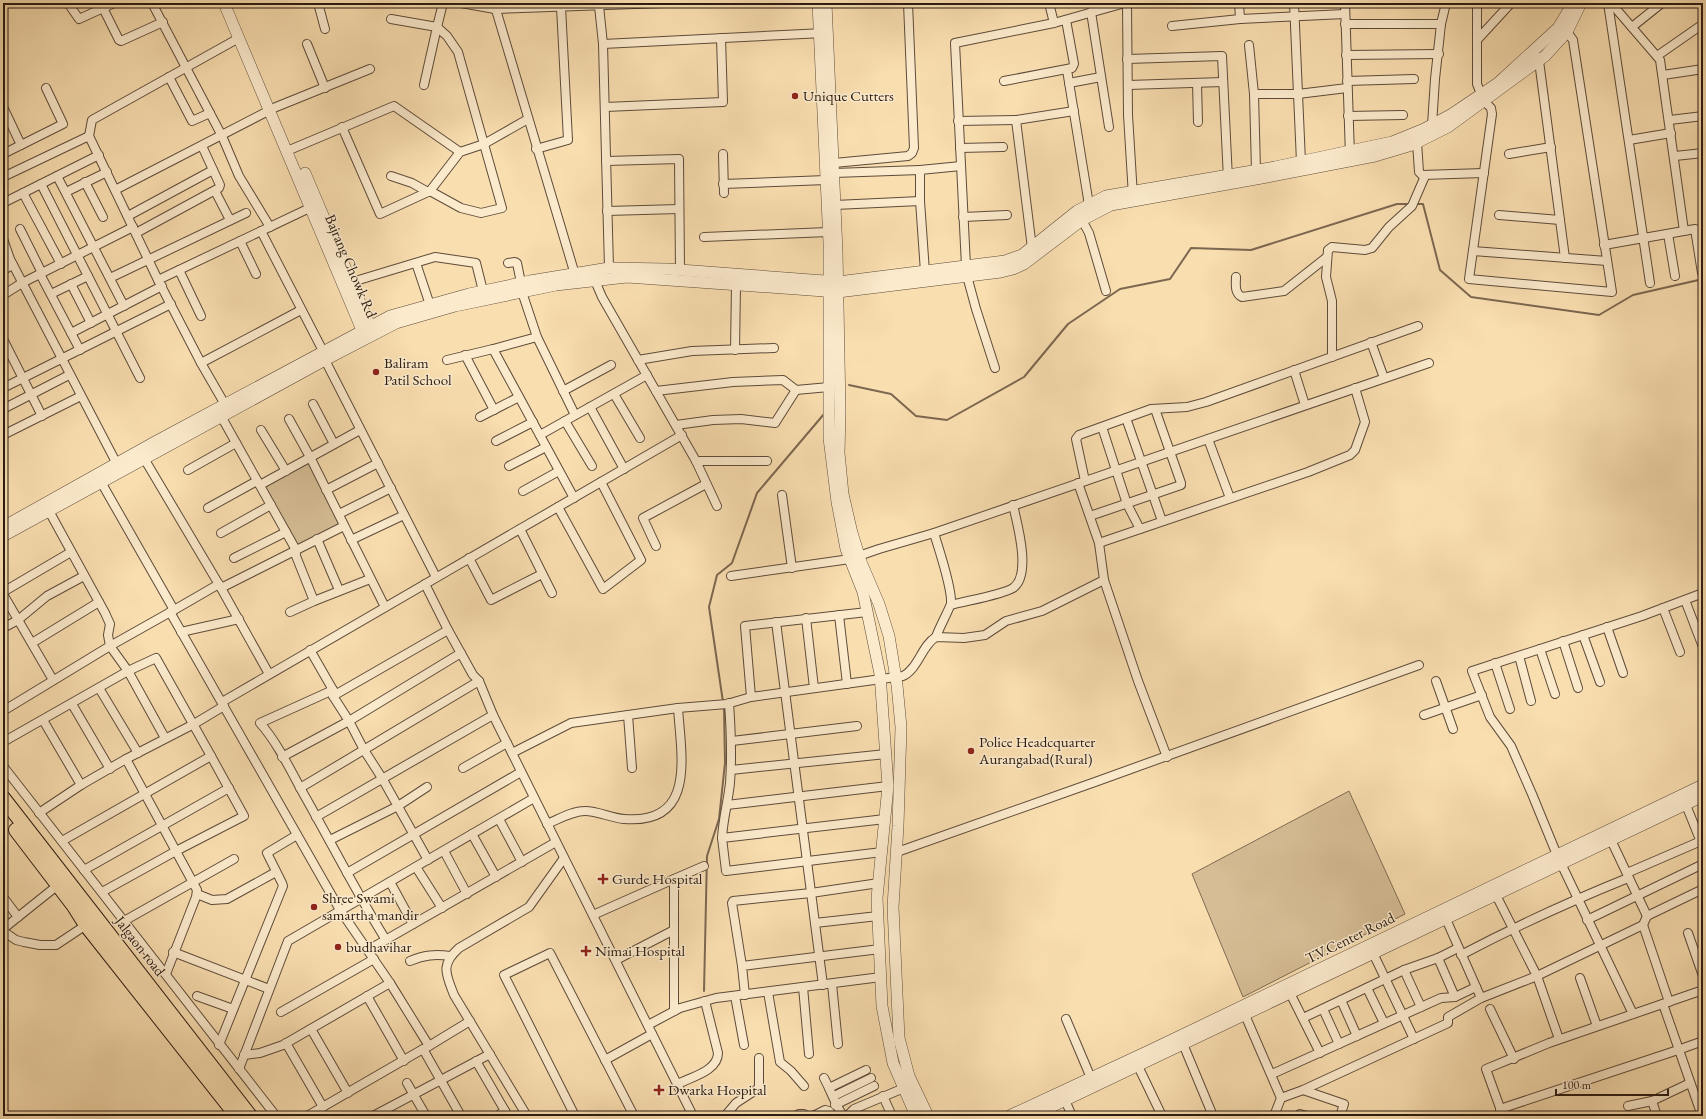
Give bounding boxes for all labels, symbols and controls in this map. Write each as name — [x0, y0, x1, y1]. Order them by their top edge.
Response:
place label: Unique Cutters — [803, 86, 894, 105]
marker: Unique Cutters — [790, 91, 800, 101]
street label: Bajrang Chowk Rd — [321, 211, 382, 321]
place label: Baliram Patil School — [384, 353, 452, 389]
marker: Baliram Patil School — [371, 367, 381, 377]
place label: Police Headcquarter Aurangabad(Rural) — [978, 732, 1095, 768]
marker: Police Headcquarter Aurangabad(Rural) — [966, 746, 976, 756]
place label: Gurde Hospital — [612, 869, 703, 888]
marker: Gurde Hospital — [597, 873, 609, 885]
place label: Shree Swami samartha mandir — [322, 888, 419, 924]
marker: Shree Swami samartha mandir — [309, 902, 319, 912]
street label: T.V.Center Road — [1302, 908, 1398, 967]
street label: Jalgaon road — [110, 910, 170, 980]
place label: budhavihar — [346, 937, 412, 956]
place label: Nimai Hospital — [595, 941, 685, 960]
marker: budhavihar — [333, 942, 343, 952]
marker: Nimai Hospital — [580, 945, 592, 957]
scale bar — [1556, 1071, 1668, 1097]
text: 100 m — [1562, 1077, 1592, 1093]
place label: Dwarka Hospital — [668, 1080, 767, 1099]
marker: Dwarka Hospital — [653, 1084, 665, 1096]

